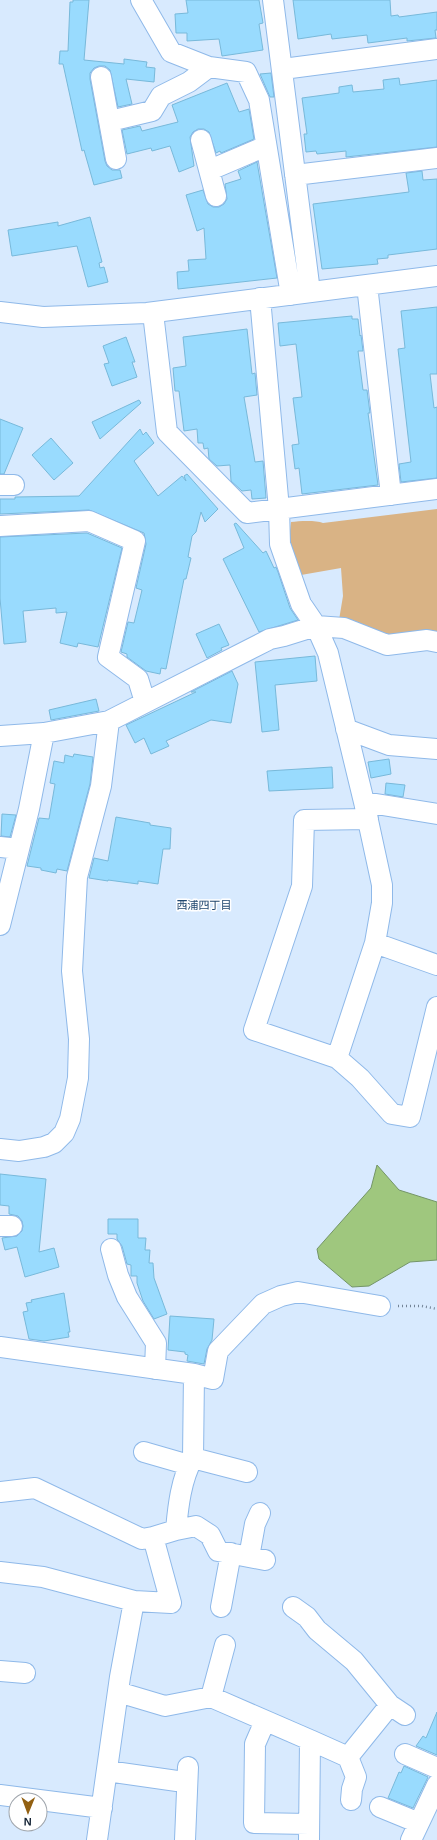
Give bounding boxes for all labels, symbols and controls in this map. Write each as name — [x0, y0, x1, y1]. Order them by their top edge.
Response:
district label: 西浦四丁目 — [177, 899, 232, 911]
north arrow — [8, 1792, 48, 1832]
text: N — [24, 1816, 32, 1828]

